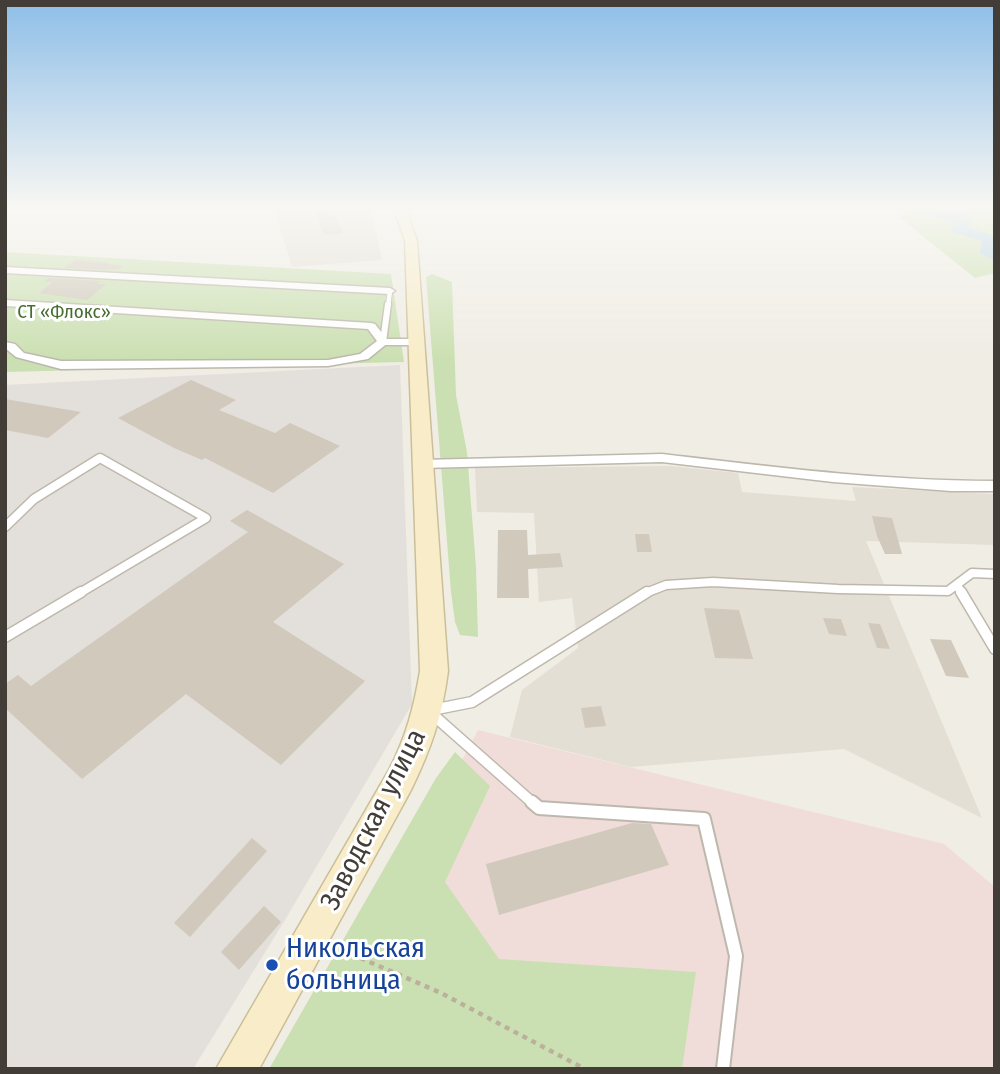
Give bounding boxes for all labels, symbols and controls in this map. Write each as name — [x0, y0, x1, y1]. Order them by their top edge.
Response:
park label: СТ «Флокс» — [17, 302, 111, 324]
street label: Заводская улица — [314, 724, 434, 916]
place label: Никольская больница — [286, 932, 425, 998]
marker: Никольская больница — [264, 957, 280, 973]

